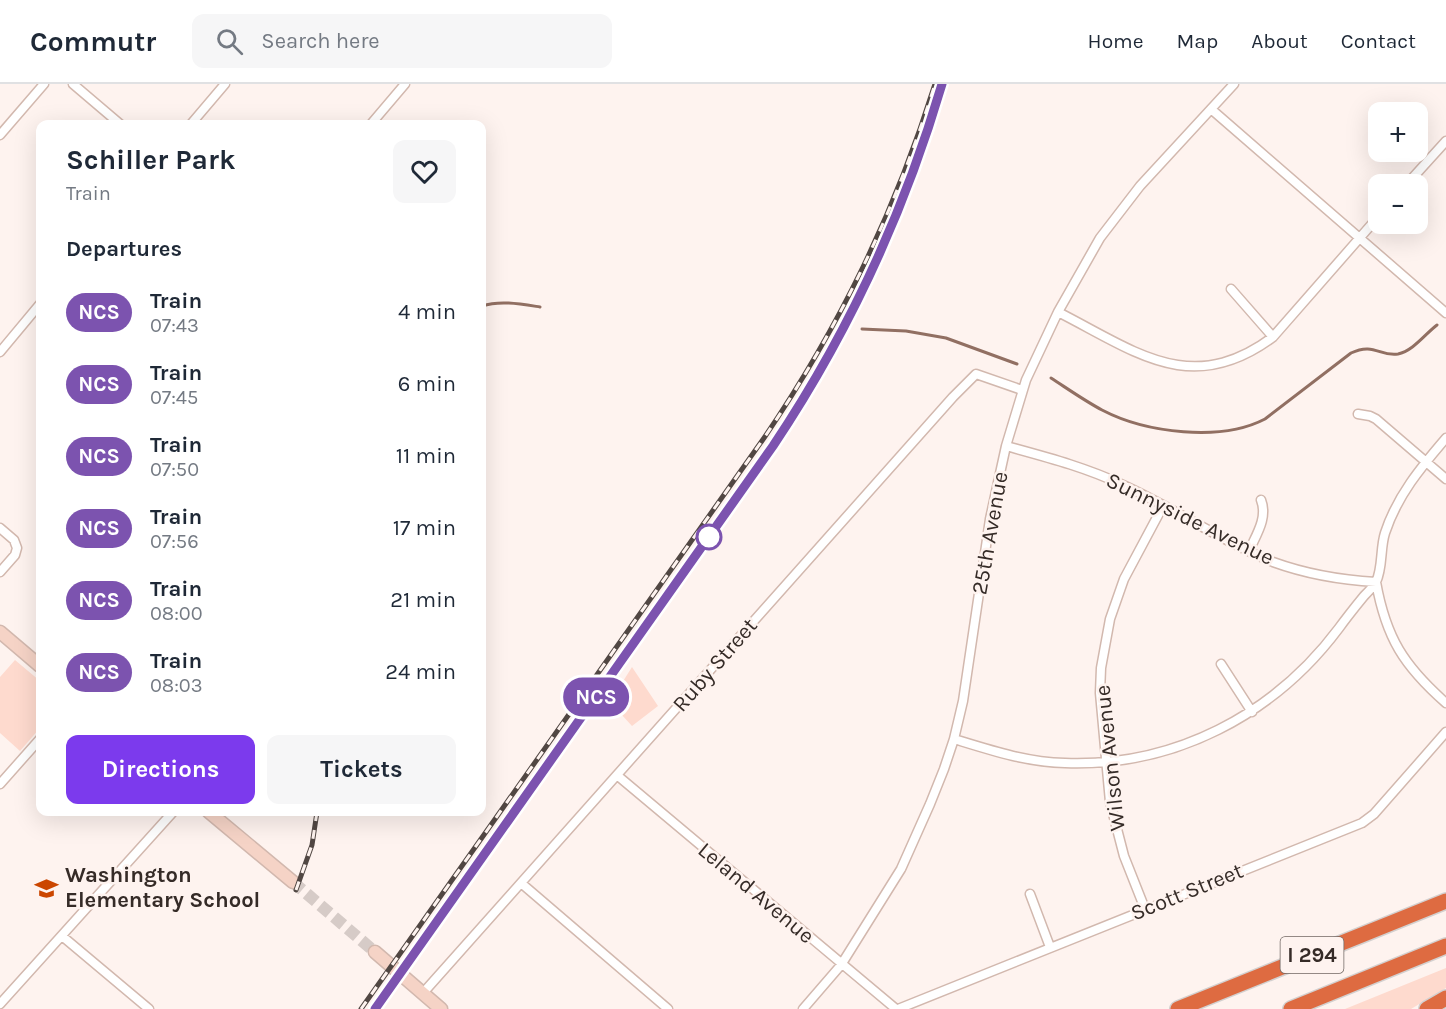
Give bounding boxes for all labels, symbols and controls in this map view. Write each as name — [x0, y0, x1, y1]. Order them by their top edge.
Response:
search box — [192, 14, 612, 68]
text: Commutr — [30, 25, 156, 58]
icon: search — [213, 25, 246, 58]
text: Search here — [261, 28, 380, 54]
text: Home — [1088, 29, 1144, 53]
text: Map — [1177, 29, 1218, 53]
text: About — [1251, 29, 1308, 53]
text: Contact — [1341, 29, 1416, 53]
map controls — [1368, 102, 1428, 234]
button: + — [1368, 102, 1428, 162]
button: heart — [393, 140, 456, 203]
text: Schiller Park — [66, 143, 235, 176]
button: − — [1368, 174, 1428, 234]
text: Train — [66, 182, 111, 205]
text: Departures — [66, 236, 182, 262]
text: Train — [150, 288, 202, 314]
text: 4 min — [398, 299, 456, 325]
text: NCS — [78, 300, 120, 324]
text: 07:43 — [150, 314, 199, 337]
text: Train — [150, 360, 202, 386]
text: 6 min — [398, 371, 456, 397]
text: NCS — [78, 372, 120, 396]
text: 07:45 — [150, 386, 198, 409]
text: Train — [150, 432, 202, 458]
text: 11 min — [396, 443, 456, 469]
text: NCS — [78, 444, 120, 468]
text: 07:50 — [150, 458, 199, 481]
street label: Sunnyside Avenue — [1102, 467, 1278, 571]
street label: 25th Avenue — [966, 470, 1014, 596]
text: Train — [150, 504, 202, 530]
text: 17 min — [393, 515, 456, 541]
text: NCS — [78, 516, 120, 540]
unlabelled marker — [696, 524, 722, 550]
text: 07:56 — [150, 530, 199, 553]
text: Train — [150, 576, 202, 602]
text: 21 min — [390, 587, 456, 613]
text: NCS — [78, 588, 120, 612]
text: 08:00 — [150, 602, 203, 625]
street label: Ruby Street — [667, 613, 763, 717]
text: Train — [150, 648, 202, 674]
text: 24 min — [385, 659, 456, 685]
text: NCS — [78, 660, 120, 684]
text: 08:03 — [150, 674, 202, 697]
line badge: NCS — [562, 678, 630, 716]
street label: Wilson Avenue — [1089, 684, 1131, 832]
text: NCS — [575, 685, 617, 709]
button: Directions — [66, 735, 255, 804]
button: Tickets — [267, 735, 456, 804]
street label: Leland Avenue — [693, 837, 819, 949]
street label: Scott Street — [1127, 858, 1247, 926]
place label: Washington Elementary School — [65, 862, 260, 913]
school or university icon: Washington Elementary School — [34, 875, 60, 901]
road number: I 294 — [1280, 937, 1344, 973]

